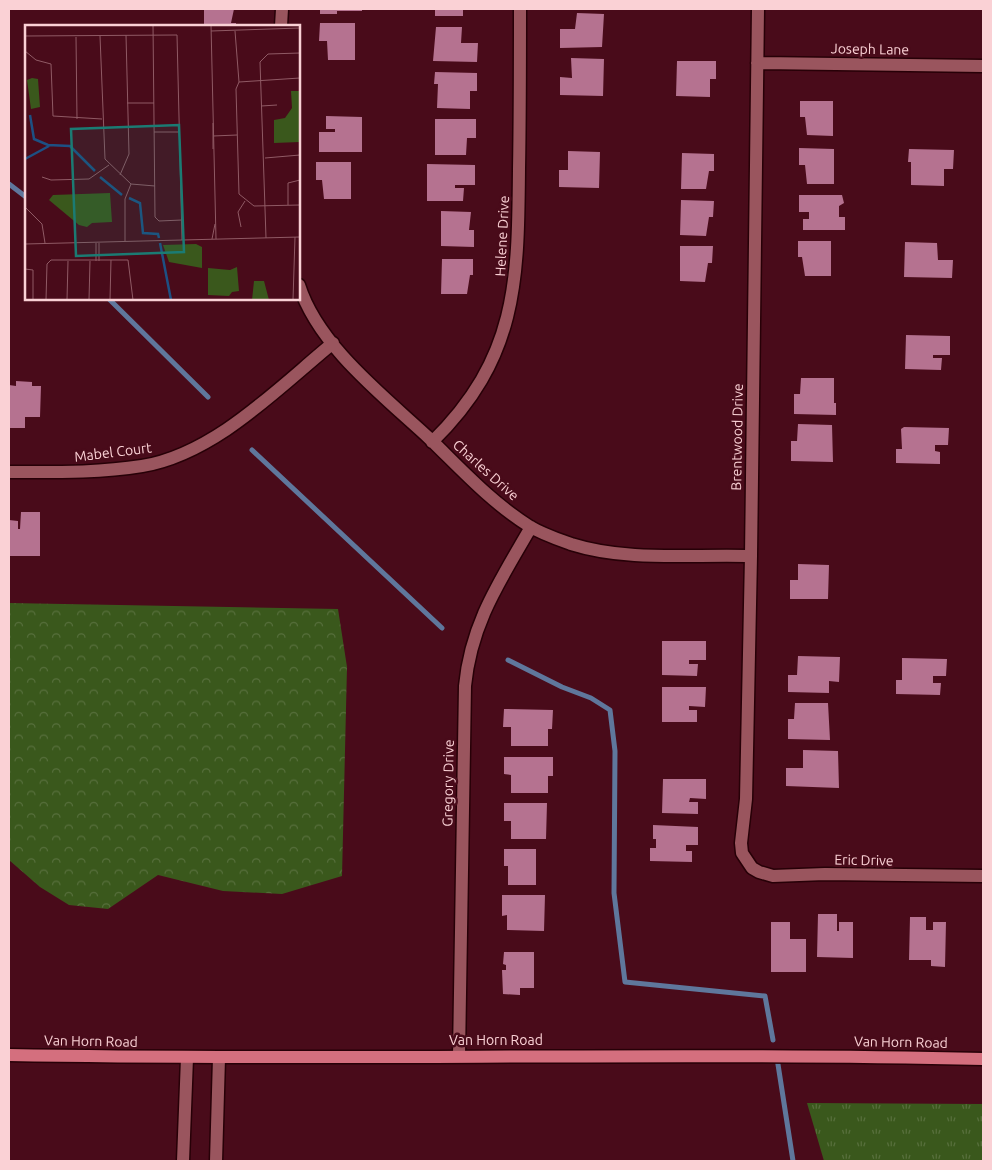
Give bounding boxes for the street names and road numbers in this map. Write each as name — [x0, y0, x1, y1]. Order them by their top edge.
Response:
street label: Joseph Lane — [831, 40, 909, 58]
street label: Helene Drive — [492, 195, 512, 277]
street label: Brentwood Drive — [728, 383, 746, 491]
street label: Charles Drive — [450, 436, 522, 504]
street label: Mabel Court — [73, 439, 153, 465]
street label: Gregory Drive — [439, 739, 457, 827]
street label: Eric Drive — [834, 851, 894, 869]
street label: Van Horn Road — [44, 1032, 138, 1050]
street label: Van Horn Road — [449, 1032, 543, 1048]
street label: Van Horn Road — [854, 1033, 948, 1051]

